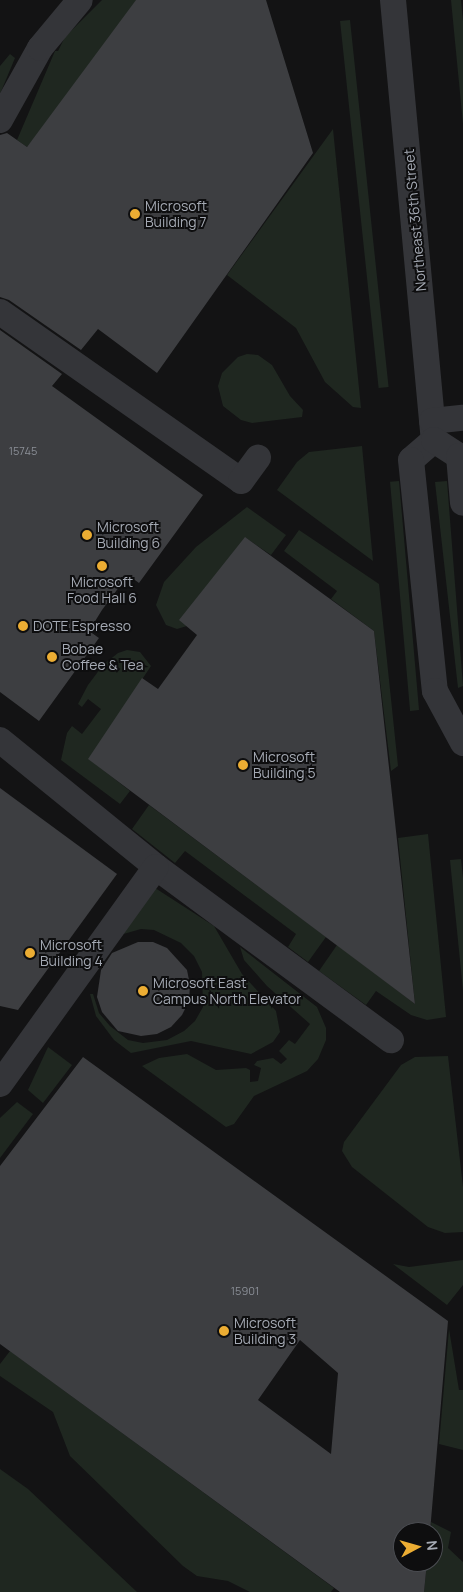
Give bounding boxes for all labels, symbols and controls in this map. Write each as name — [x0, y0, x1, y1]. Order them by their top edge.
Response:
street label: Northeast 36th Street — [400, 148, 430, 292]
place label: Microsoft Building 7 — [145, 198, 207, 230]
marker: Microsoft Building 7 — [129, 208, 141, 220]
house number: 15745 — [9, 444, 37, 458]
place label: Microsoft Building 6 — [97, 519, 160, 552]
marker: Microsoft Building 6 — [81, 529, 93, 541]
marker: Microsoft Food Hall 6 — [96, 560, 108, 572]
place label: Microsoft Food Hall 6 — [67, 574, 137, 606]
place label: DOTE Espresso — [33, 618, 131, 634]
marker: DOTE Espresso — [17, 620, 29, 632]
place label: Bobae Coffee & Tea — [62, 641, 143, 674]
marker: Bobae Coffee & Tea — [46, 651, 58, 663]
place label: Microsoft Building 5 — [253, 749, 315, 782]
marker: Microsoft Building 5 — [237, 759, 249, 771]
place label: Microsoft Building 4 — [40, 937, 103, 970]
marker: Microsoft Building 4 — [24, 947, 36, 959]
place label: Microsoft East Campus North Elevator — [153, 975, 301, 1008]
marker: Microsoft East Campus North Elevator — [137, 985, 149, 997]
house number: 15901 — [231, 1284, 259, 1298]
place label: Microsoft Building 3 — [234, 1315, 296, 1348]
marker: Microsoft Building 3 — [218, 1325, 230, 1337]
north arrow — [393, 1522, 443, 1572]
text: N — [422, 1539, 442, 1551]

